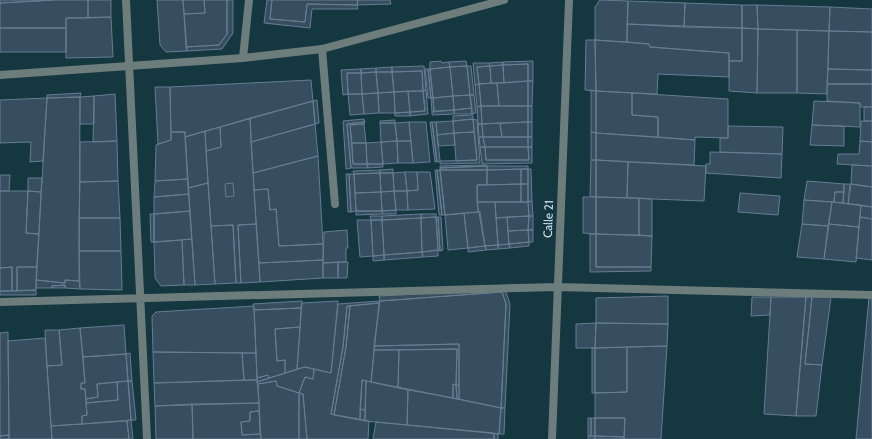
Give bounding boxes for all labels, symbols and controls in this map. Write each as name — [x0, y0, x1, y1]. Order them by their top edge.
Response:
street label: Calle 21 — [540, 200, 556, 238]

